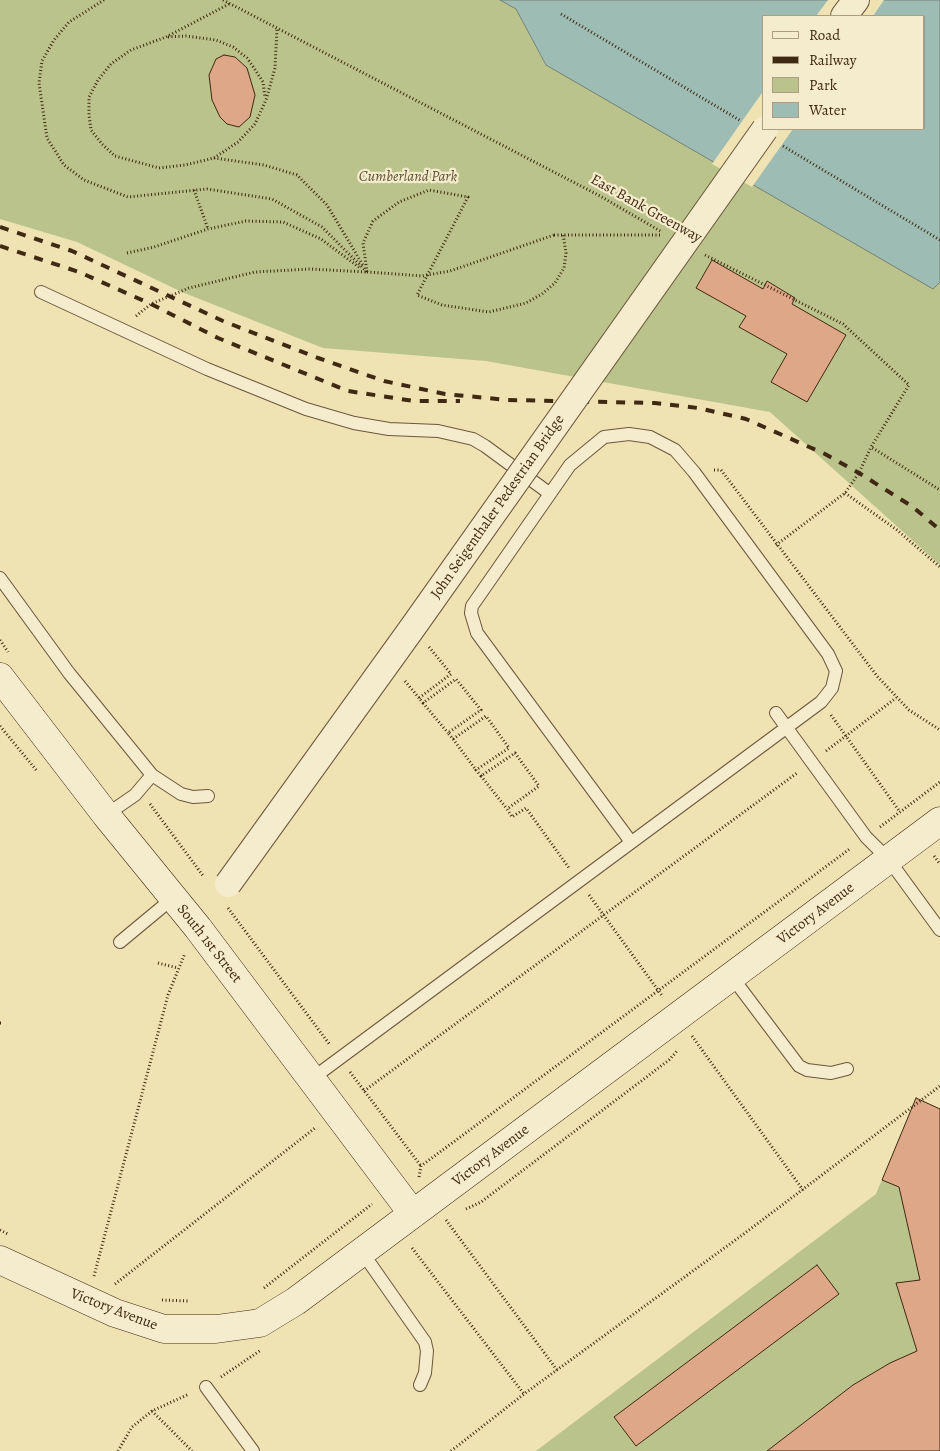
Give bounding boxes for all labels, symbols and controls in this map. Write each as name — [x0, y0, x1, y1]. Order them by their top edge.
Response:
legend — [762, 15, 925, 130]
text: Road — [809, 25, 840, 45]
text: Railway — [809, 50, 856, 70]
text: Park — [809, 75, 837, 95]
text: Water — [809, 100, 846, 120]
park label: Cumberland Park — [359, 168, 457, 186]
street label: East Bank Greenway — [587, 171, 705, 247]
street label: John Seigenthaler Pedestrian Bridge — [427, 412, 569, 602]
street label: Victory Avenue — [774, 879, 858, 949]
street label: South 1st Street — [173, 901, 245, 987]
street label: Victory Avenue — [449, 1121, 533, 1191]
street label: Victory Avenue — [68, 1285, 160, 1335]

